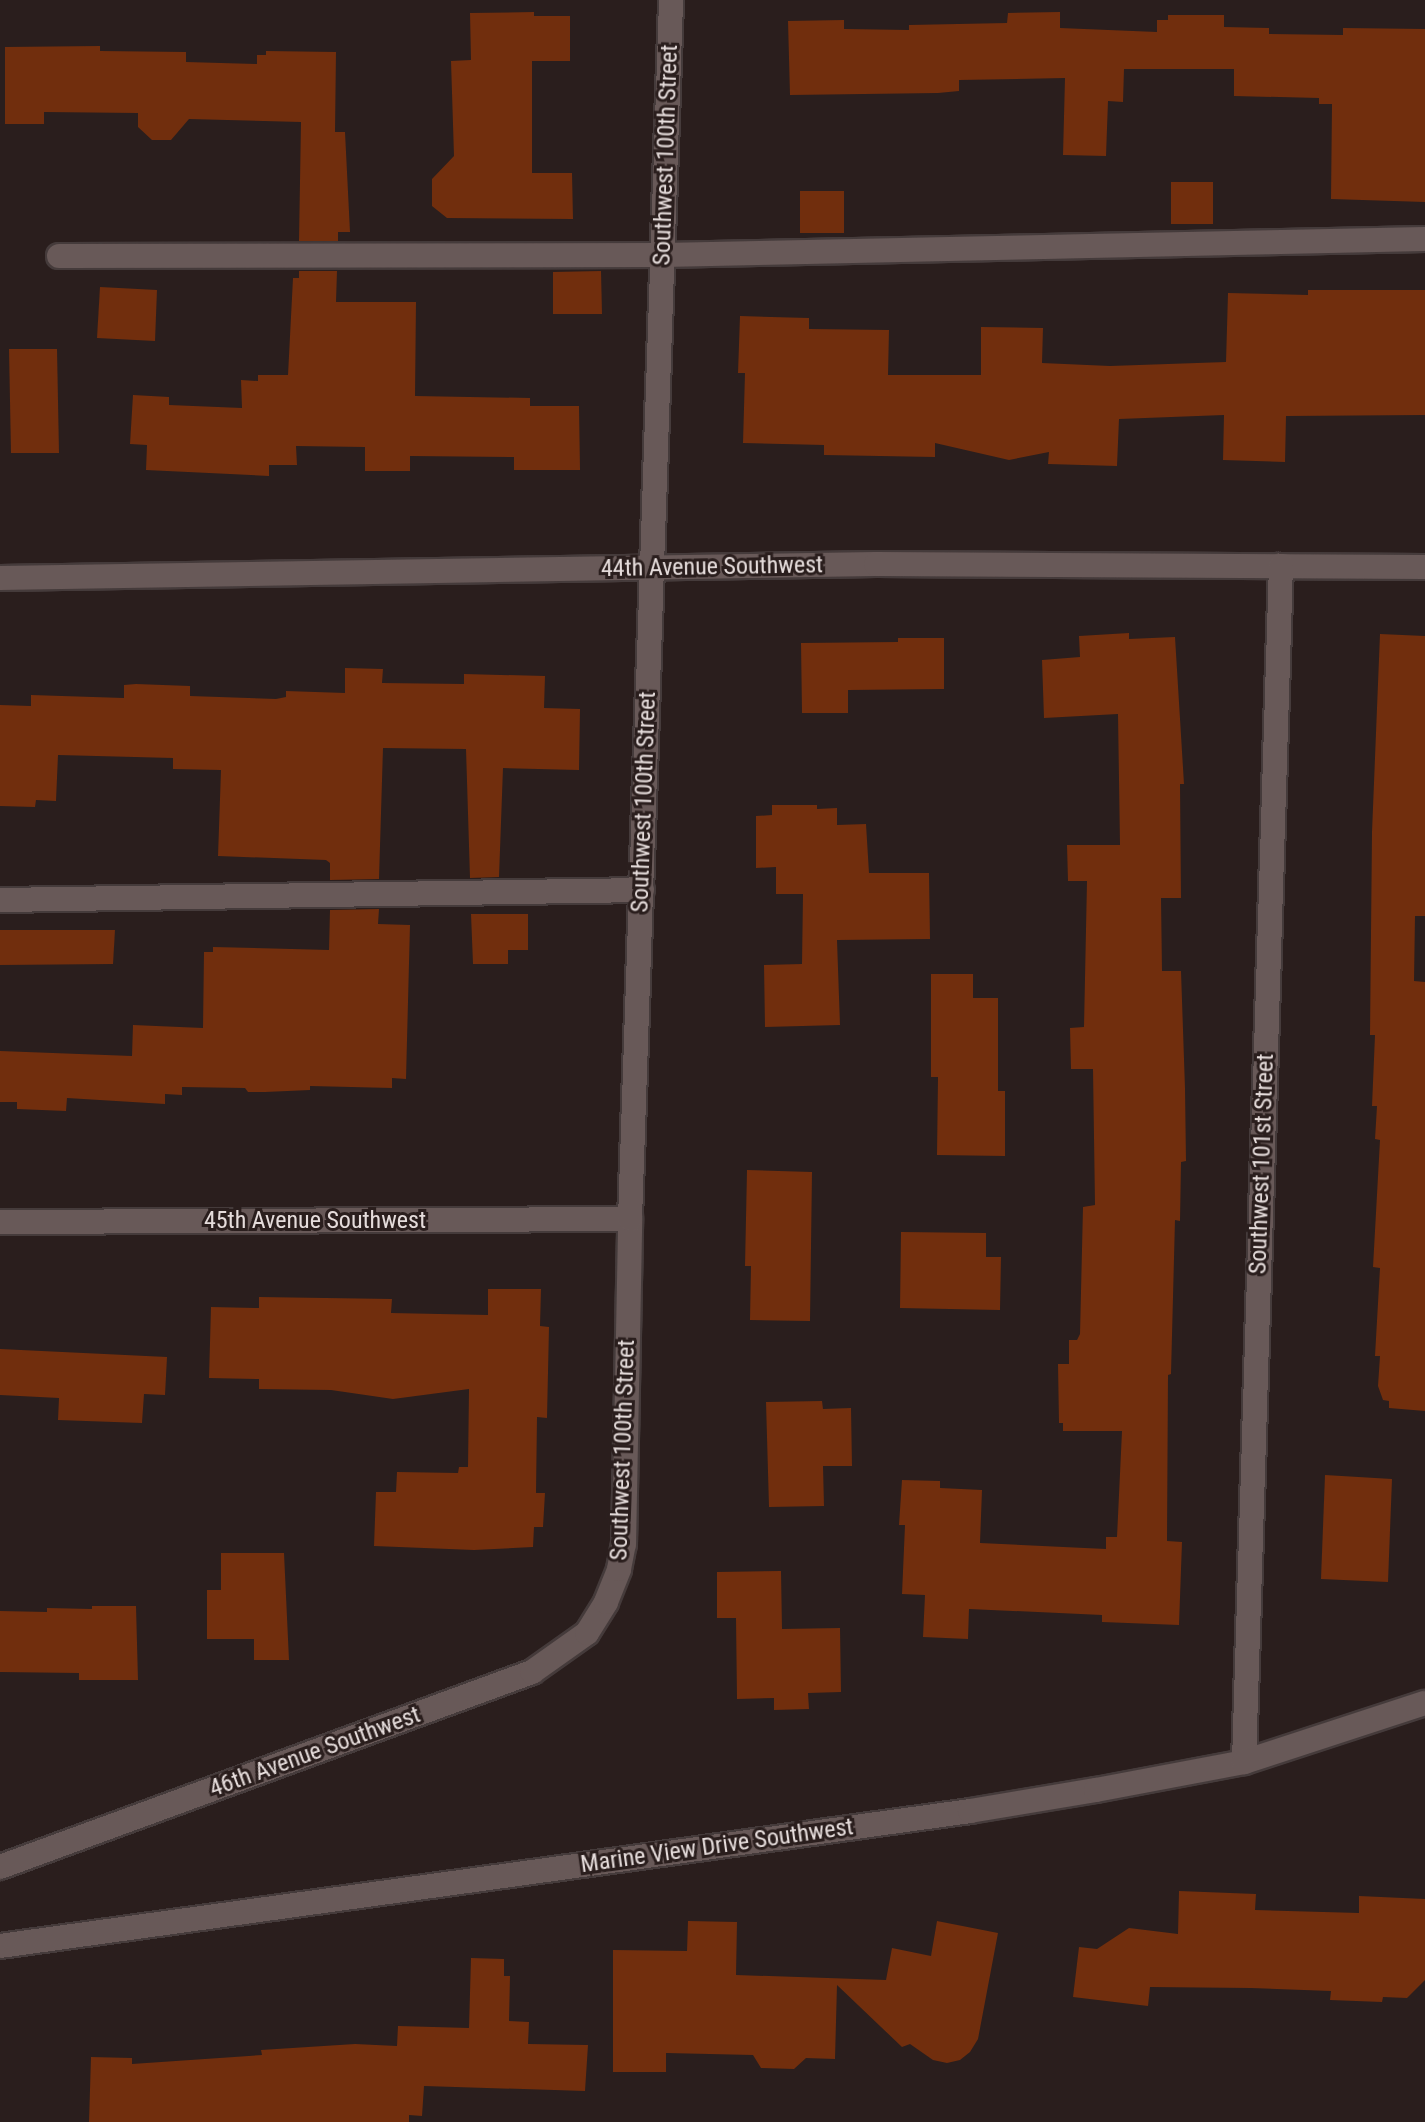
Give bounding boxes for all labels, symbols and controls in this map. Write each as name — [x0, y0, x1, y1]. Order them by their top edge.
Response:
street label: Southwest 100th Street — [648, 44, 684, 266]
street label: 44th Avenue Southwest — [601, 551, 823, 583]
street label: Southwest 100th Street — [626, 691, 662, 913]
street label: Southwest 101st Street — [1244, 1053, 1280, 1275]
street label: 45th Avenue Southwest — [204, 1207, 426, 1235]
street label: Southwest 100th Street — [605, 1339, 641, 1561]
street label: 46th Avenue Southwest — [206, 1700, 424, 1804]
street label: Marine View Drive Southwest — [579, 1813, 855, 1879]

